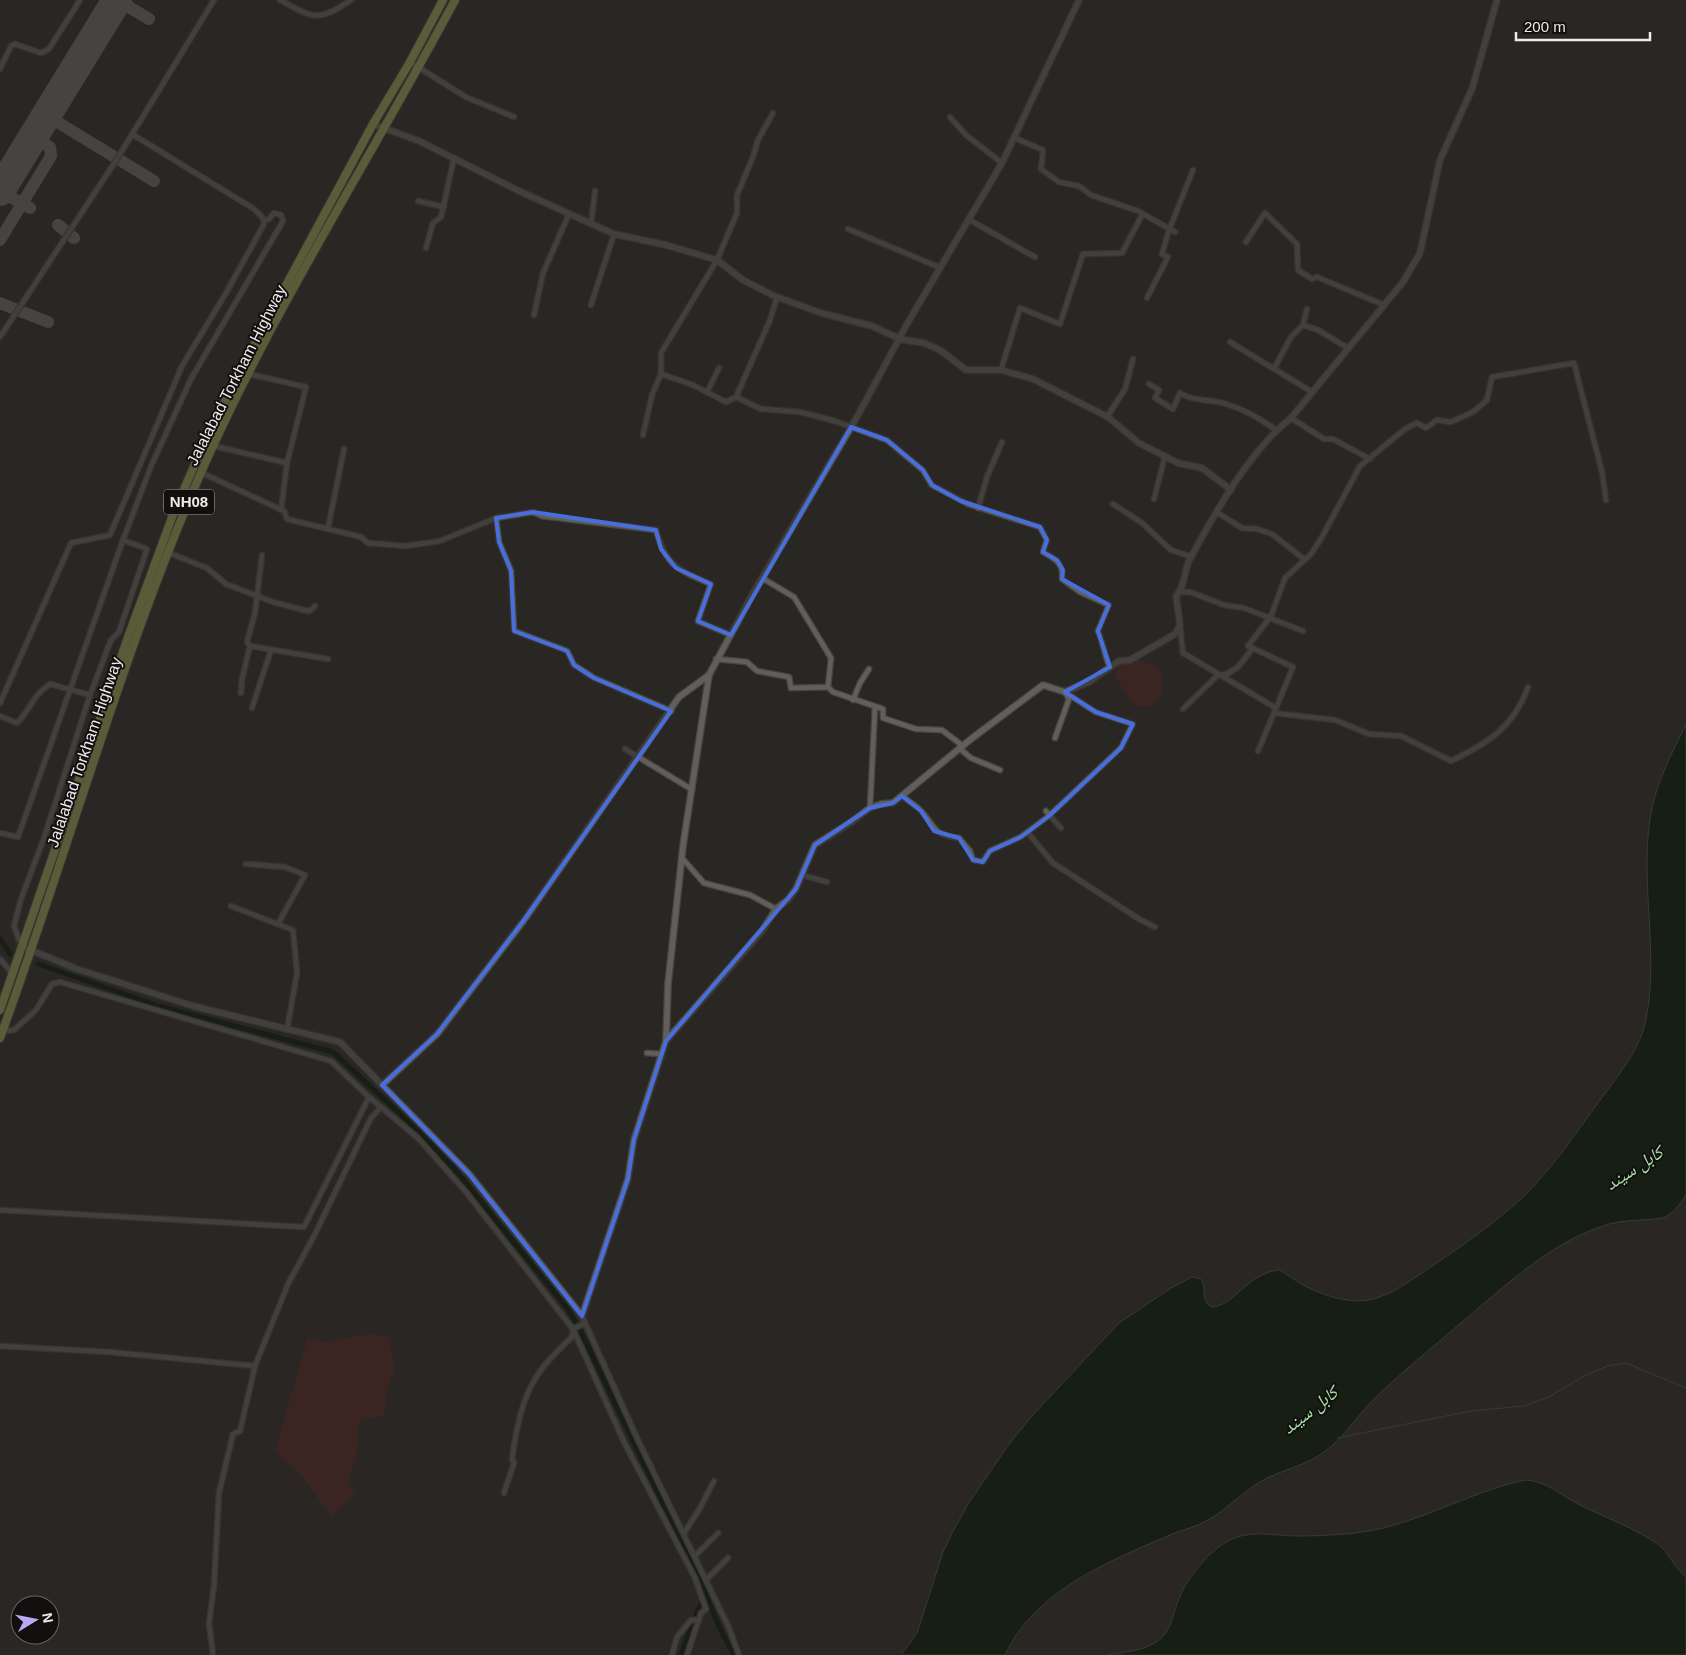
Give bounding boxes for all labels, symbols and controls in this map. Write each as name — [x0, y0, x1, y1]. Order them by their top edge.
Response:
scale bar — [1516, 10, 1650, 42]
text: 200 m — [1524, 18, 1566, 35]
street label: Jalalabad Torkham Highway — [184, 282, 289, 468]
road number: NH08 — [164, 490, 214, 514]
street label: Jalalabad Torkham Highway — [44, 655, 125, 849]
water label: کابل سيند — [1601, 1140, 1670, 1195]
water label: کابل سيند — [1278, 1380, 1345, 1439]
north arrow — [10, 1595, 60, 1645]
text: N — [39, 1611, 57, 1624]

